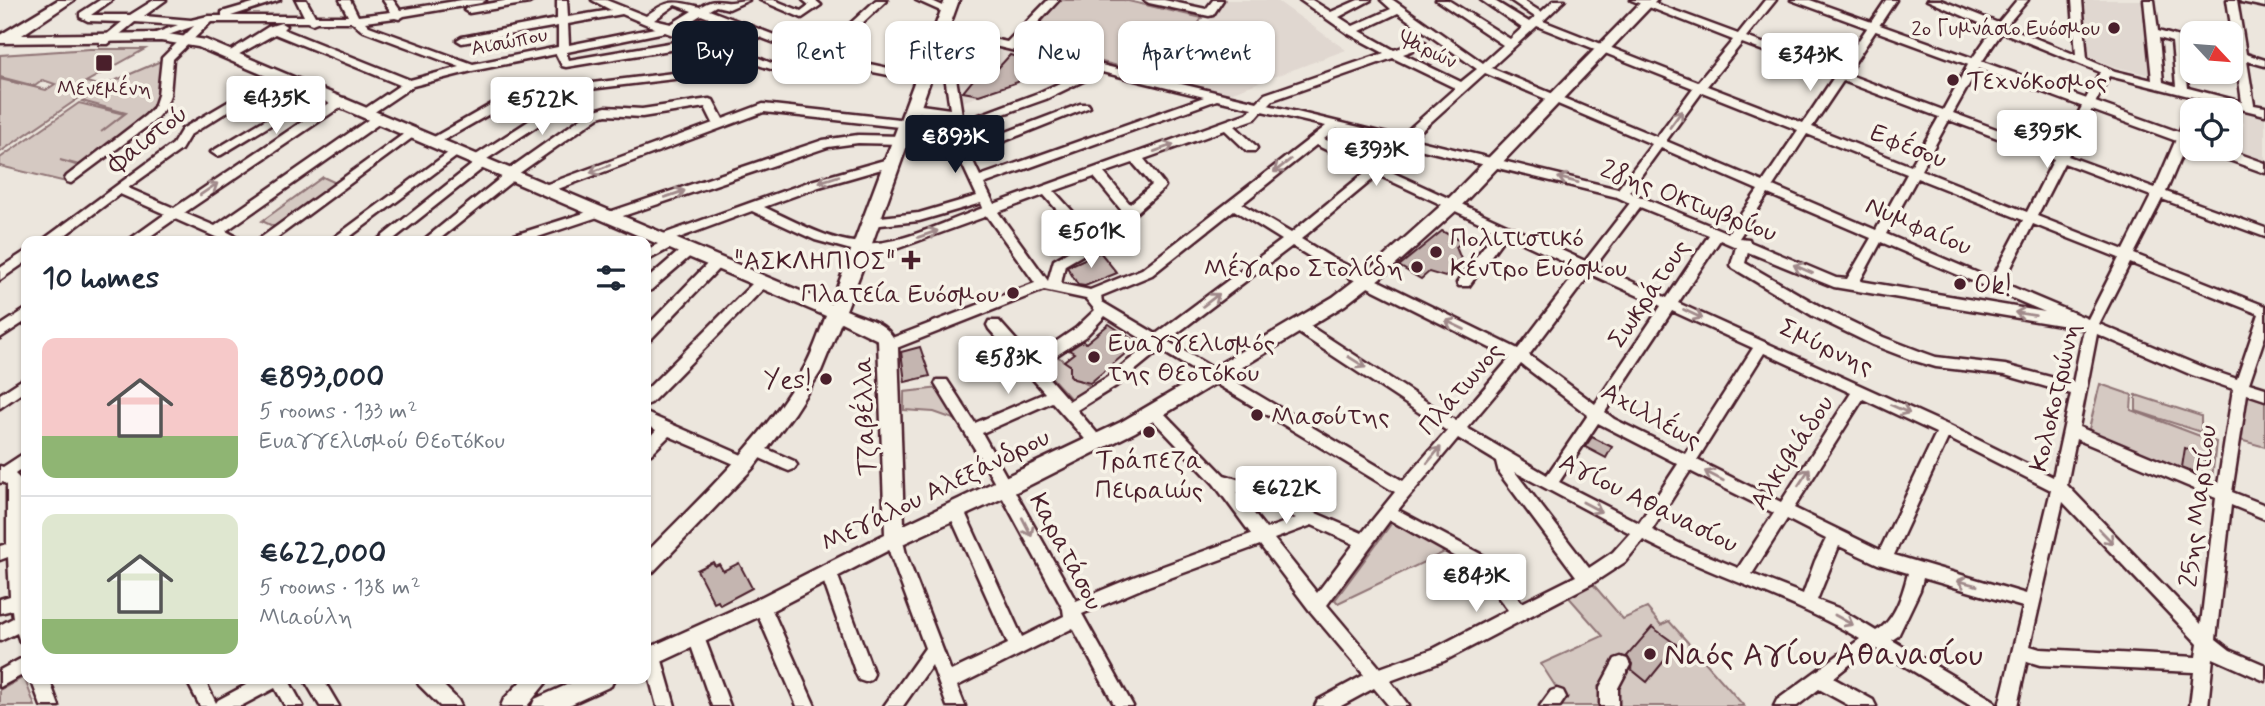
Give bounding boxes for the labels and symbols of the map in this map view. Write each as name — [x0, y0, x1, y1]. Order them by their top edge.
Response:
place label: 2ο Γυμνάσιο Ευόσμου — [1911, 15, 2100, 43]
marker: 2ο Γυμνάσιο Ευόσμου — [2106, 20, 2122, 36]
street label: Αισώπου — [469, 21, 550, 63]
north arrow — [2180, 21, 2244, 84]
street label: Ψαρών — [1393, 23, 1461, 76]
pin: €343K — [1761, 34, 1859, 93]
marker: Μενεμένη — [94, 53, 114, 73]
place label: Τεχνόκοσμος — [1967, 65, 2107, 99]
marker: Τεχνόκοσμος — [1945, 72, 1961, 88]
place label: Μενεμένη — [57, 74, 151, 103]
pin: €435K — [227, 76, 325, 136]
pin: €522K — [493, 78, 591, 137]
street label: Φαιστού — [100, 97, 196, 182]
one-way arrow — [1669, 110, 1683, 129]
pin: €395K — [1998, 110, 2096, 170]
pin: €893K — [906, 116, 1004, 175]
street label: Εφέσου — [1865, 116, 1951, 178]
pin: €393K — [1327, 128, 1425, 188]
one-way arrow — [1153, 141, 1175, 153]
street label: 28ης Οκτωβρίου — [1595, 153, 1781, 251]
one-way arrow — [1273, 158, 1292, 173]
one-way arrow — [589, 163, 611, 176]
one-way arrow — [818, 173, 840, 186]
one-way arrow — [1557, 173, 1580, 186]
one-way arrow — [199, 182, 218, 197]
one-way arrow — [663, 187, 685, 199]
street label: Νυμφαίου — [1860, 189, 1977, 264]
pin: €501K — [1042, 210, 1140, 270]
place label: Πολιτιστικό Κέντρο Ευόσμου — [1450, 222, 1627, 286]
one-way arrow — [916, 227, 938, 239]
street label: Σωκράτους — [1601, 233, 1699, 355]
marker: Πολιτιστικό Κέντρο Ευόσμου — [1428, 244, 1444, 260]
place label: "ΑΣΚΛΗΠΙΟΣ" — [735, 245, 895, 279]
marker: "ΑΣΚΛΗΠΙΟΣ" — [901, 250, 921, 270]
place label: Μέγαρο Στολίδη — [1204, 252, 1403, 286]
marker: Μέγαρο Στολίδη — [1409, 259, 1425, 275]
one-way arrow — [1793, 262, 1814, 275]
place label: Ok! — [1974, 269, 2012, 303]
marker: Ok! — [1952, 276, 1968, 292]
place label: Πλατεία Ευόσμου — [801, 278, 999, 312]
marker: Πλατεία Ευόσμου — [1005, 285, 1021, 301]
one-way arrow — [1201, 293, 1220, 308]
one-way arrow — [2014, 307, 2037, 320]
one-way arrow — [1682, 308, 1704, 321]
street label: Σμύρνης — [1774, 311, 1879, 384]
one-way arrow — [1445, 317, 1466, 331]
street label: Κολοκοτρώνη — [2022, 320, 2090, 475]
place label: Ευαγγελισμός της Θεοτόκου — [1107, 327, 1275, 391]
street label: Πλάτωνος — [1412, 335, 1512, 443]
pin: €583K — [959, 336, 1057, 396]
marker: Ευαγγελισμός της Θεοτόκου — [1086, 349, 1102, 365]
street label: Τζαβέλλα — [847, 356, 885, 476]
one-way arrow — [1346, 356, 1366, 370]
place label: Yes! — [764, 364, 812, 398]
marker: Yes! — [818, 371, 834, 387]
street label: Αχιλλέως — [1595, 375, 1707, 458]
street label: Αλκιβιάδου — [1743, 389, 1842, 517]
place label: Μασούτης — [1271, 400, 1390, 434]
one-way arrow — [1889, 403, 1910, 416]
marker: Μασούτης — [1249, 407, 1265, 423]
street label: Μεγάλου Αλεξάνδρου — [816, 421, 1056, 561]
street label: 25ης Μαρτίου — [2172, 423, 2226, 589]
marker: Τράπεζα Πειραιώς — [1141, 424, 1157, 440]
place label: Τράπεζα Πειραιώς — [1095, 444, 1203, 508]
street label: Αγίου Αθανασίου — [1553, 446, 1743, 562]
one-way arrow — [1426, 447, 1441, 465]
pin: €622K — [1237, 466, 1335, 526]
one-way arrow — [1797, 467, 1811, 487]
one-way arrow — [1704, 468, 1725, 482]
street label: Καρατάσου — [1020, 487, 1110, 616]
one-way arrow — [1581, 501, 1602, 514]
one-way arrow — [1020, 516, 1034, 537]
one-way arrow — [2097, 527, 2114, 544]
pin: €843K — [1427, 554, 1525, 614]
one-way arrow — [1957, 576, 1979, 589]
one-way arrow — [1833, 614, 1854, 627]
place label: Ναός Αγίου Αθανασίου — [1664, 635, 1983, 677]
marker: Ναός Αγίου Αθανασίου — [1642, 646, 1658, 662]

